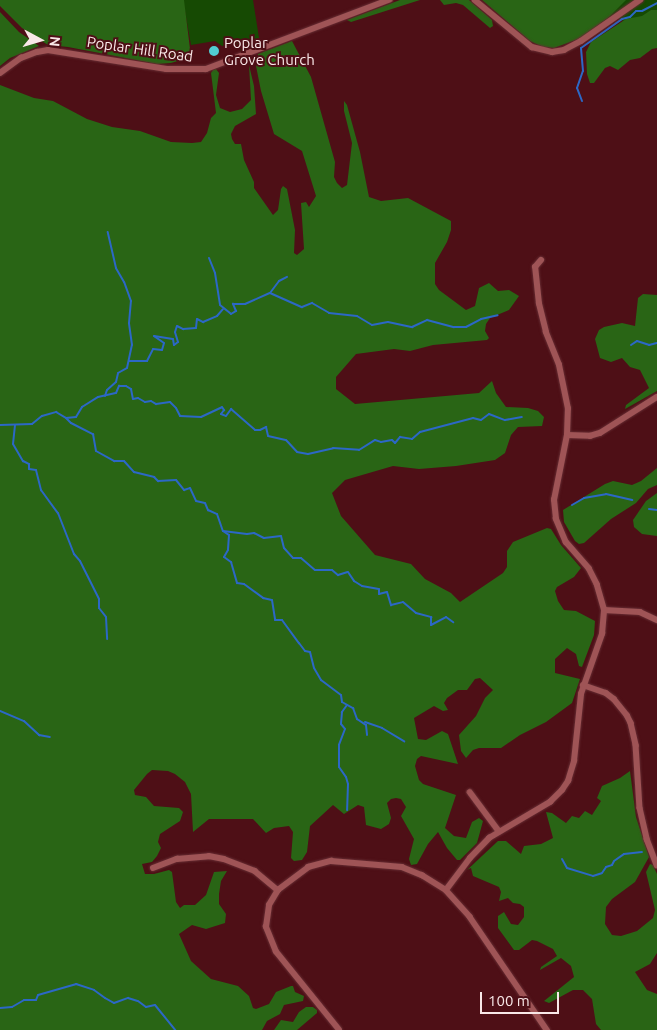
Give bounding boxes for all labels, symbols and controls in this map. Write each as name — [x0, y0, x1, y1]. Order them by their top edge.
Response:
north arrow — [15, 15, 65, 65]
street label: Poplar Hill Road — [86, 33, 194, 65]
place label: Poplar Grove Church — [224, 33, 315, 68]
text: N — [46, 36, 63, 48]
marker: Poplar Grove Church — [208, 45, 220, 57]
scale bar — [482, 982, 561, 1014]
text: 100 m — [488, 992, 530, 1009]

